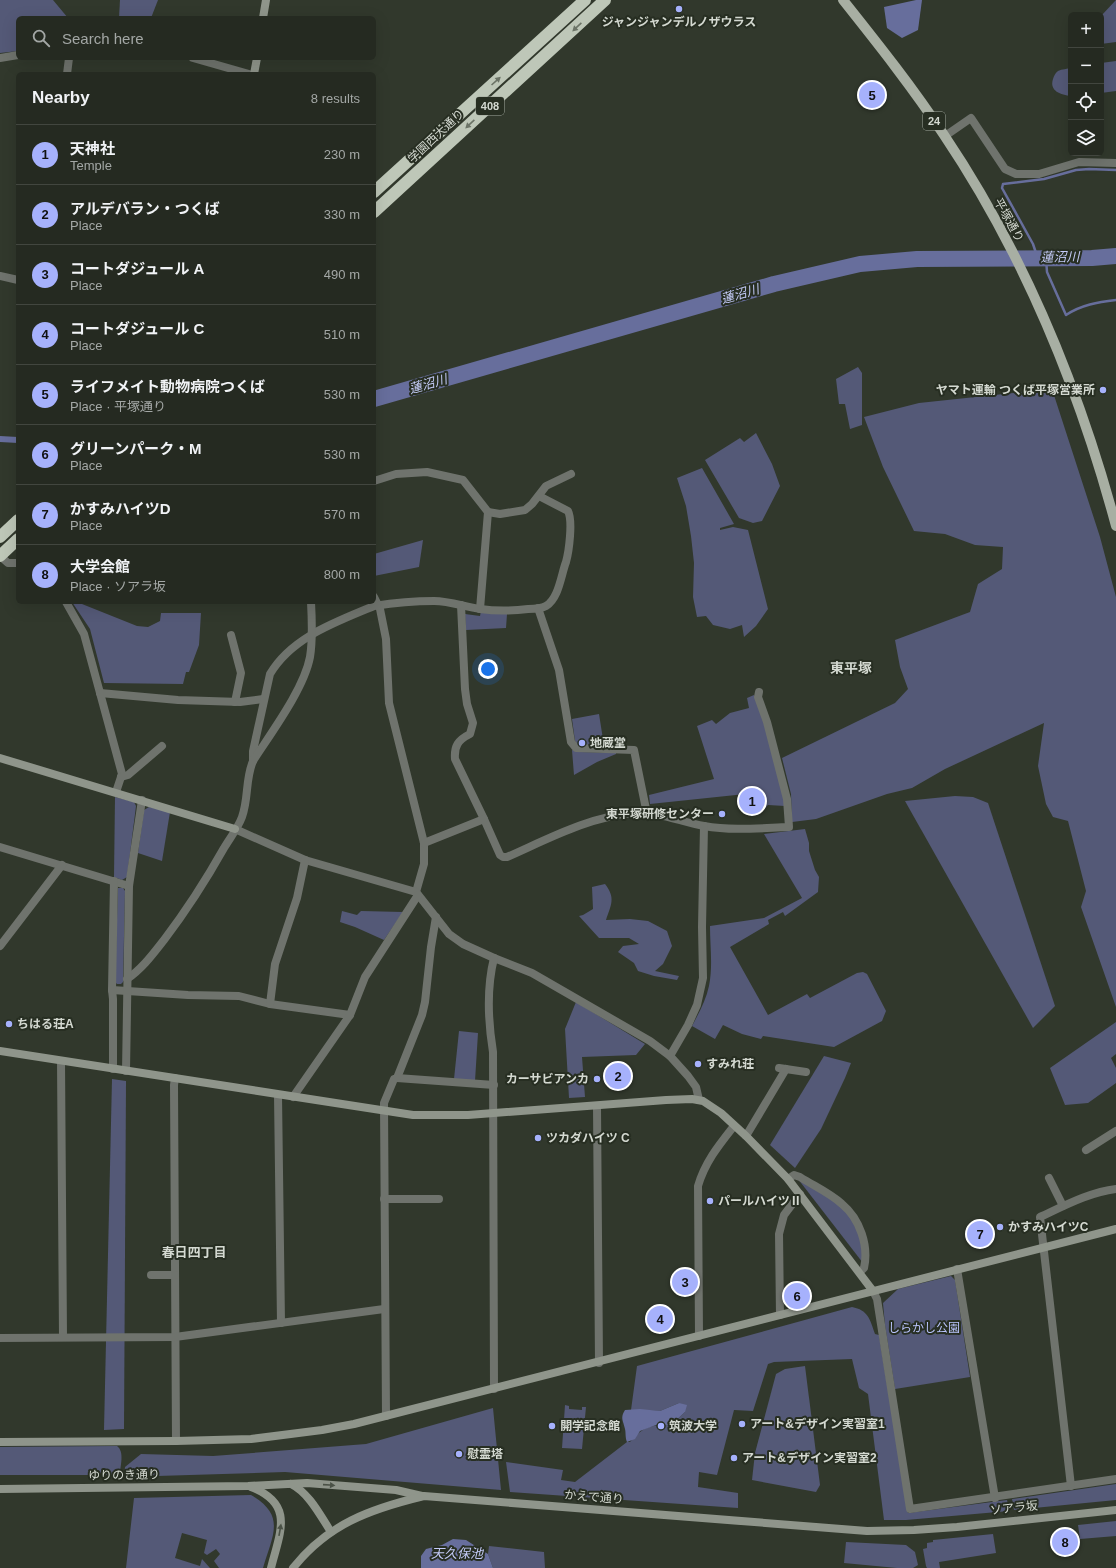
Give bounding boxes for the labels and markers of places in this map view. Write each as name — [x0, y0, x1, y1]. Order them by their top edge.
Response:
marker: ジャンジャンデルノザウラス — [674, 4, 684, 14]
place label: ジャンジャンデルノザウラス — [602, 15, 756, 29]
pin: 5 — [859, 80, 885, 110]
place label: ヤマト運輸 つくば平塚営業所 — [936, 383, 1095, 397]
marker: ヤマト運輸 つくば平塚営業所 — [1098, 385, 1108, 395]
place label: 地蔵堂 — [590, 736, 626, 750]
marker: 地蔵堂 — [577, 738, 587, 748]
pin: 1 — [739, 786, 765, 816]
place label: 東平塚研修センター — [606, 807, 714, 821]
marker: 東平塚研修センター — [717, 809, 727, 819]
place label: ちはる荘A — [17, 1017, 74, 1031]
marker: ちはる荘A — [4, 1019, 14, 1029]
place label: すみれ荘 — [706, 1057, 754, 1071]
marker: すみれ荘 — [693, 1059, 703, 1069]
pin: 2 — [605, 1061, 631, 1091]
place label: カーサビアンカ — [506, 1072, 589, 1086]
marker: カーサビアンカ — [592, 1074, 602, 1084]
place label: ツカダハイツ C — [546, 1131, 630, 1145]
marker: ツカダハイツ C — [533, 1133, 543, 1143]
place label: パールハイツⅡ — [718, 1194, 802, 1208]
marker: パールハイツⅡ — [705, 1196, 715, 1206]
pin: 7 — [967, 1219, 993, 1249]
place label: かすみハイツC — [1008, 1220, 1089, 1234]
marker: かすみハイツC — [995, 1222, 1005, 1232]
pin: 3 — [672, 1267, 698, 1297]
pin: 6 — [784, 1281, 810, 1311]
pin: 4 — [647, 1304, 673, 1334]
place label: アート&デザイン実習室1 — [750, 1417, 885, 1431]
place label: 開学記念館 — [560, 1419, 620, 1433]
place label: 筑波大学 — [669, 1419, 717, 1433]
marker: アート&デザイン実習室1 — [737, 1419, 747, 1429]
marker: 開学記念館 — [547, 1421, 557, 1431]
marker: 筑波大学 — [656, 1421, 666, 1431]
place label: 慰霊塔 — [467, 1447, 503, 1461]
marker: 慰霊塔 — [454, 1449, 464, 1459]
place label: アート&デザイン実習室2 — [742, 1451, 877, 1465]
marker: アート&デザイン実習室2 — [729, 1453, 739, 1463]
pin: 8 — [1052, 1527, 1078, 1557]

